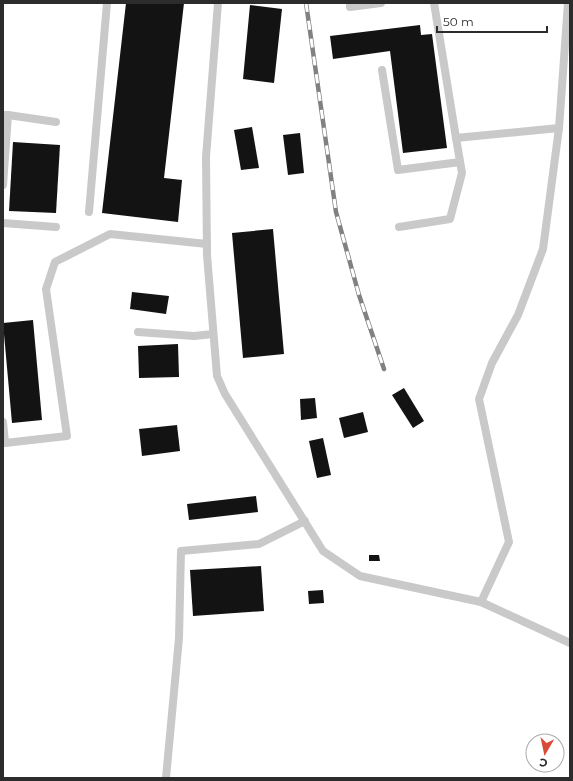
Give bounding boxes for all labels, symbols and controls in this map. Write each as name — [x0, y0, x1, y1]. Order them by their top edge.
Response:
scale bar — [437, 8, 547, 34]
text: 50 m — [443, 14, 474, 29]
north arrow — [525, 733, 565, 773]
text: С — [538, 755, 548, 770]

